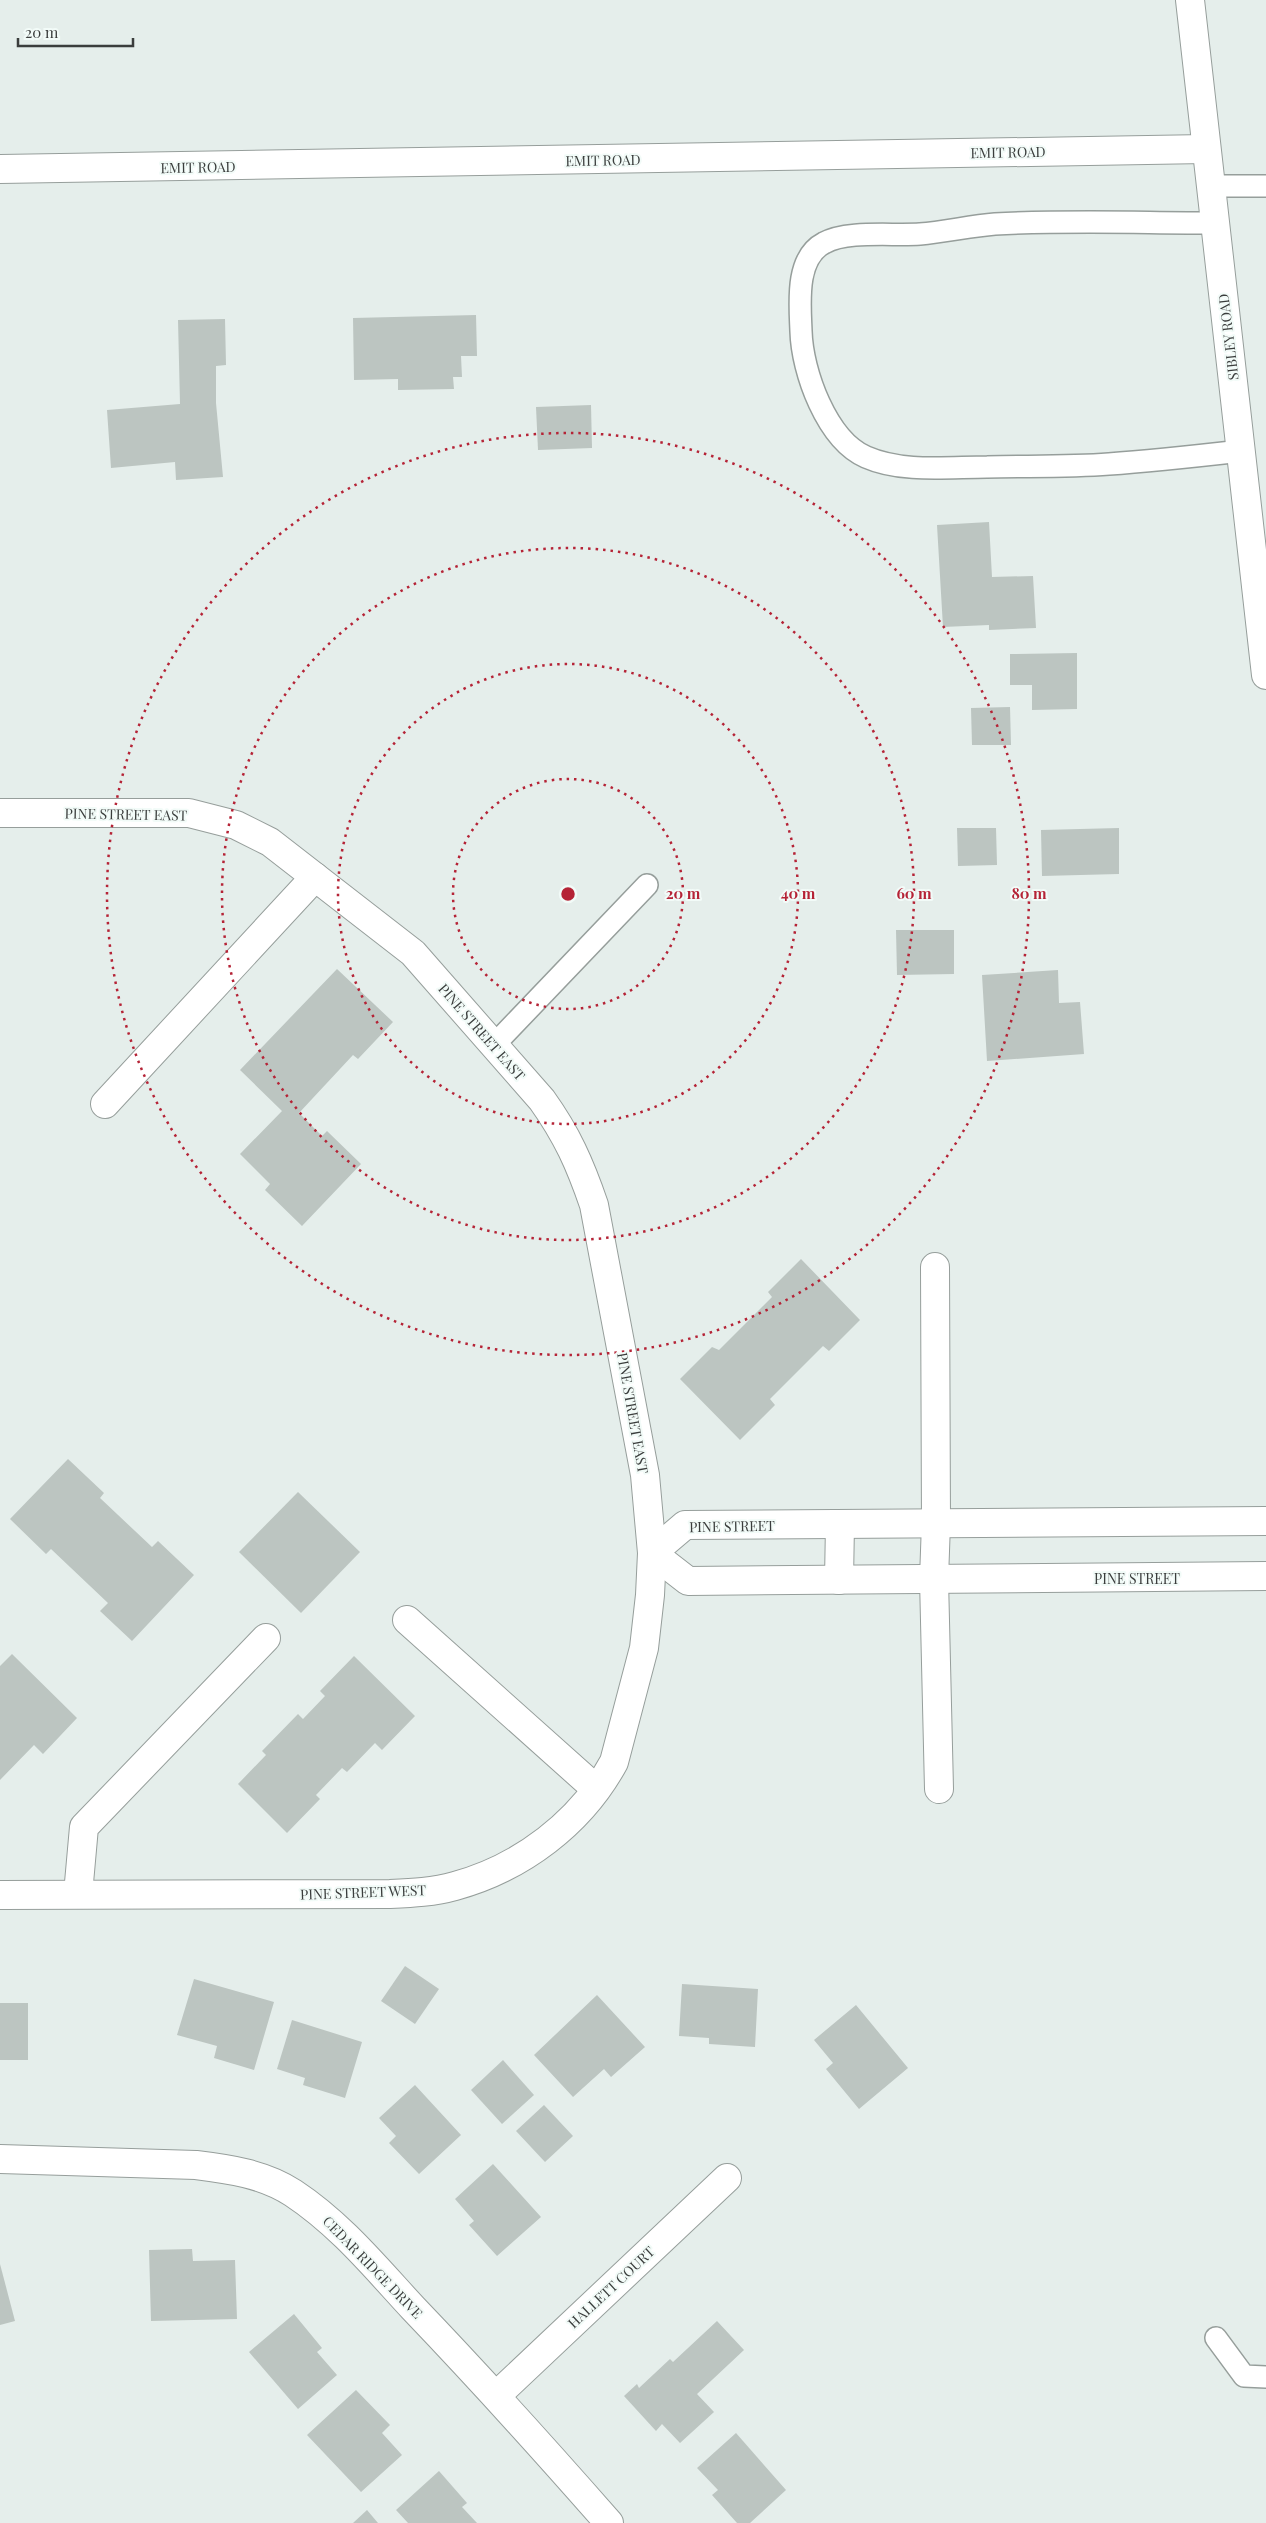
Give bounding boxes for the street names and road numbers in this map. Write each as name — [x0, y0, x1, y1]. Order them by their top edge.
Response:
street label: EMIT ROAD — [970, 142, 1046, 162]
street label: EMIT ROAD — [565, 150, 641, 170]
street label: EMIT ROAD — [160, 157, 236, 177]
street label: SIBLEY ROAD — [1213, 293, 1243, 381]
street label: PINE STREET EAST — [65, 803, 188, 825]
street label: PINE STREET EAST — [435, 979, 530, 1085]
street label: PINE STREET EAST — [613, 1351, 653, 1475]
street label: PINE STREET — [689, 1516, 775, 1536]
street label: PINE STREET — [1094, 1569, 1180, 1588]
street label: PINE STREET WEST — [300, 1880, 427, 1904]
street label: CEDAR RIDGE DRIVE — [319, 2212, 427, 2322]
street label: HALLETT COURT — [564, 2242, 659, 2332]

